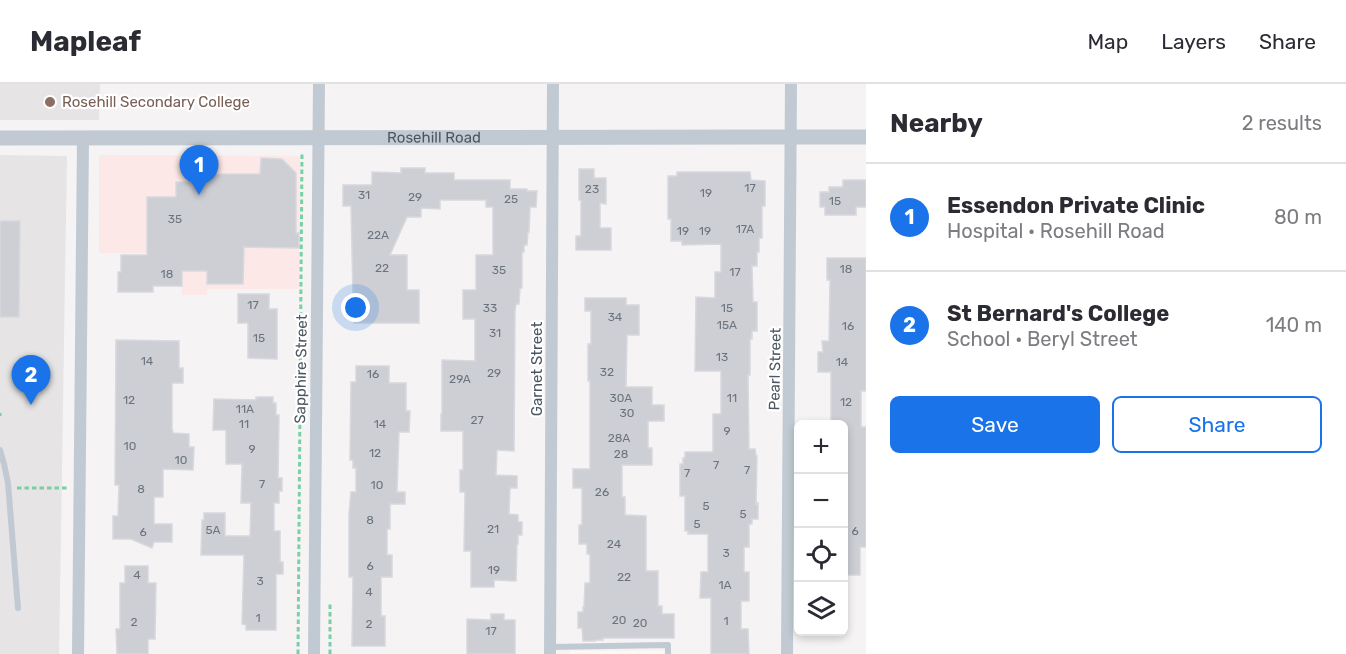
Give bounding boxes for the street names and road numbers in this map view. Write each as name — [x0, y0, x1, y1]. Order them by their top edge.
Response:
street label: Rosehill Road — [387, 128, 481, 147]
street label: Sapphire Street — [291, 314, 311, 424]
street label: Garnet Street — [528, 322, 546, 416]
street label: Pearl Street — [765, 327, 785, 410]

